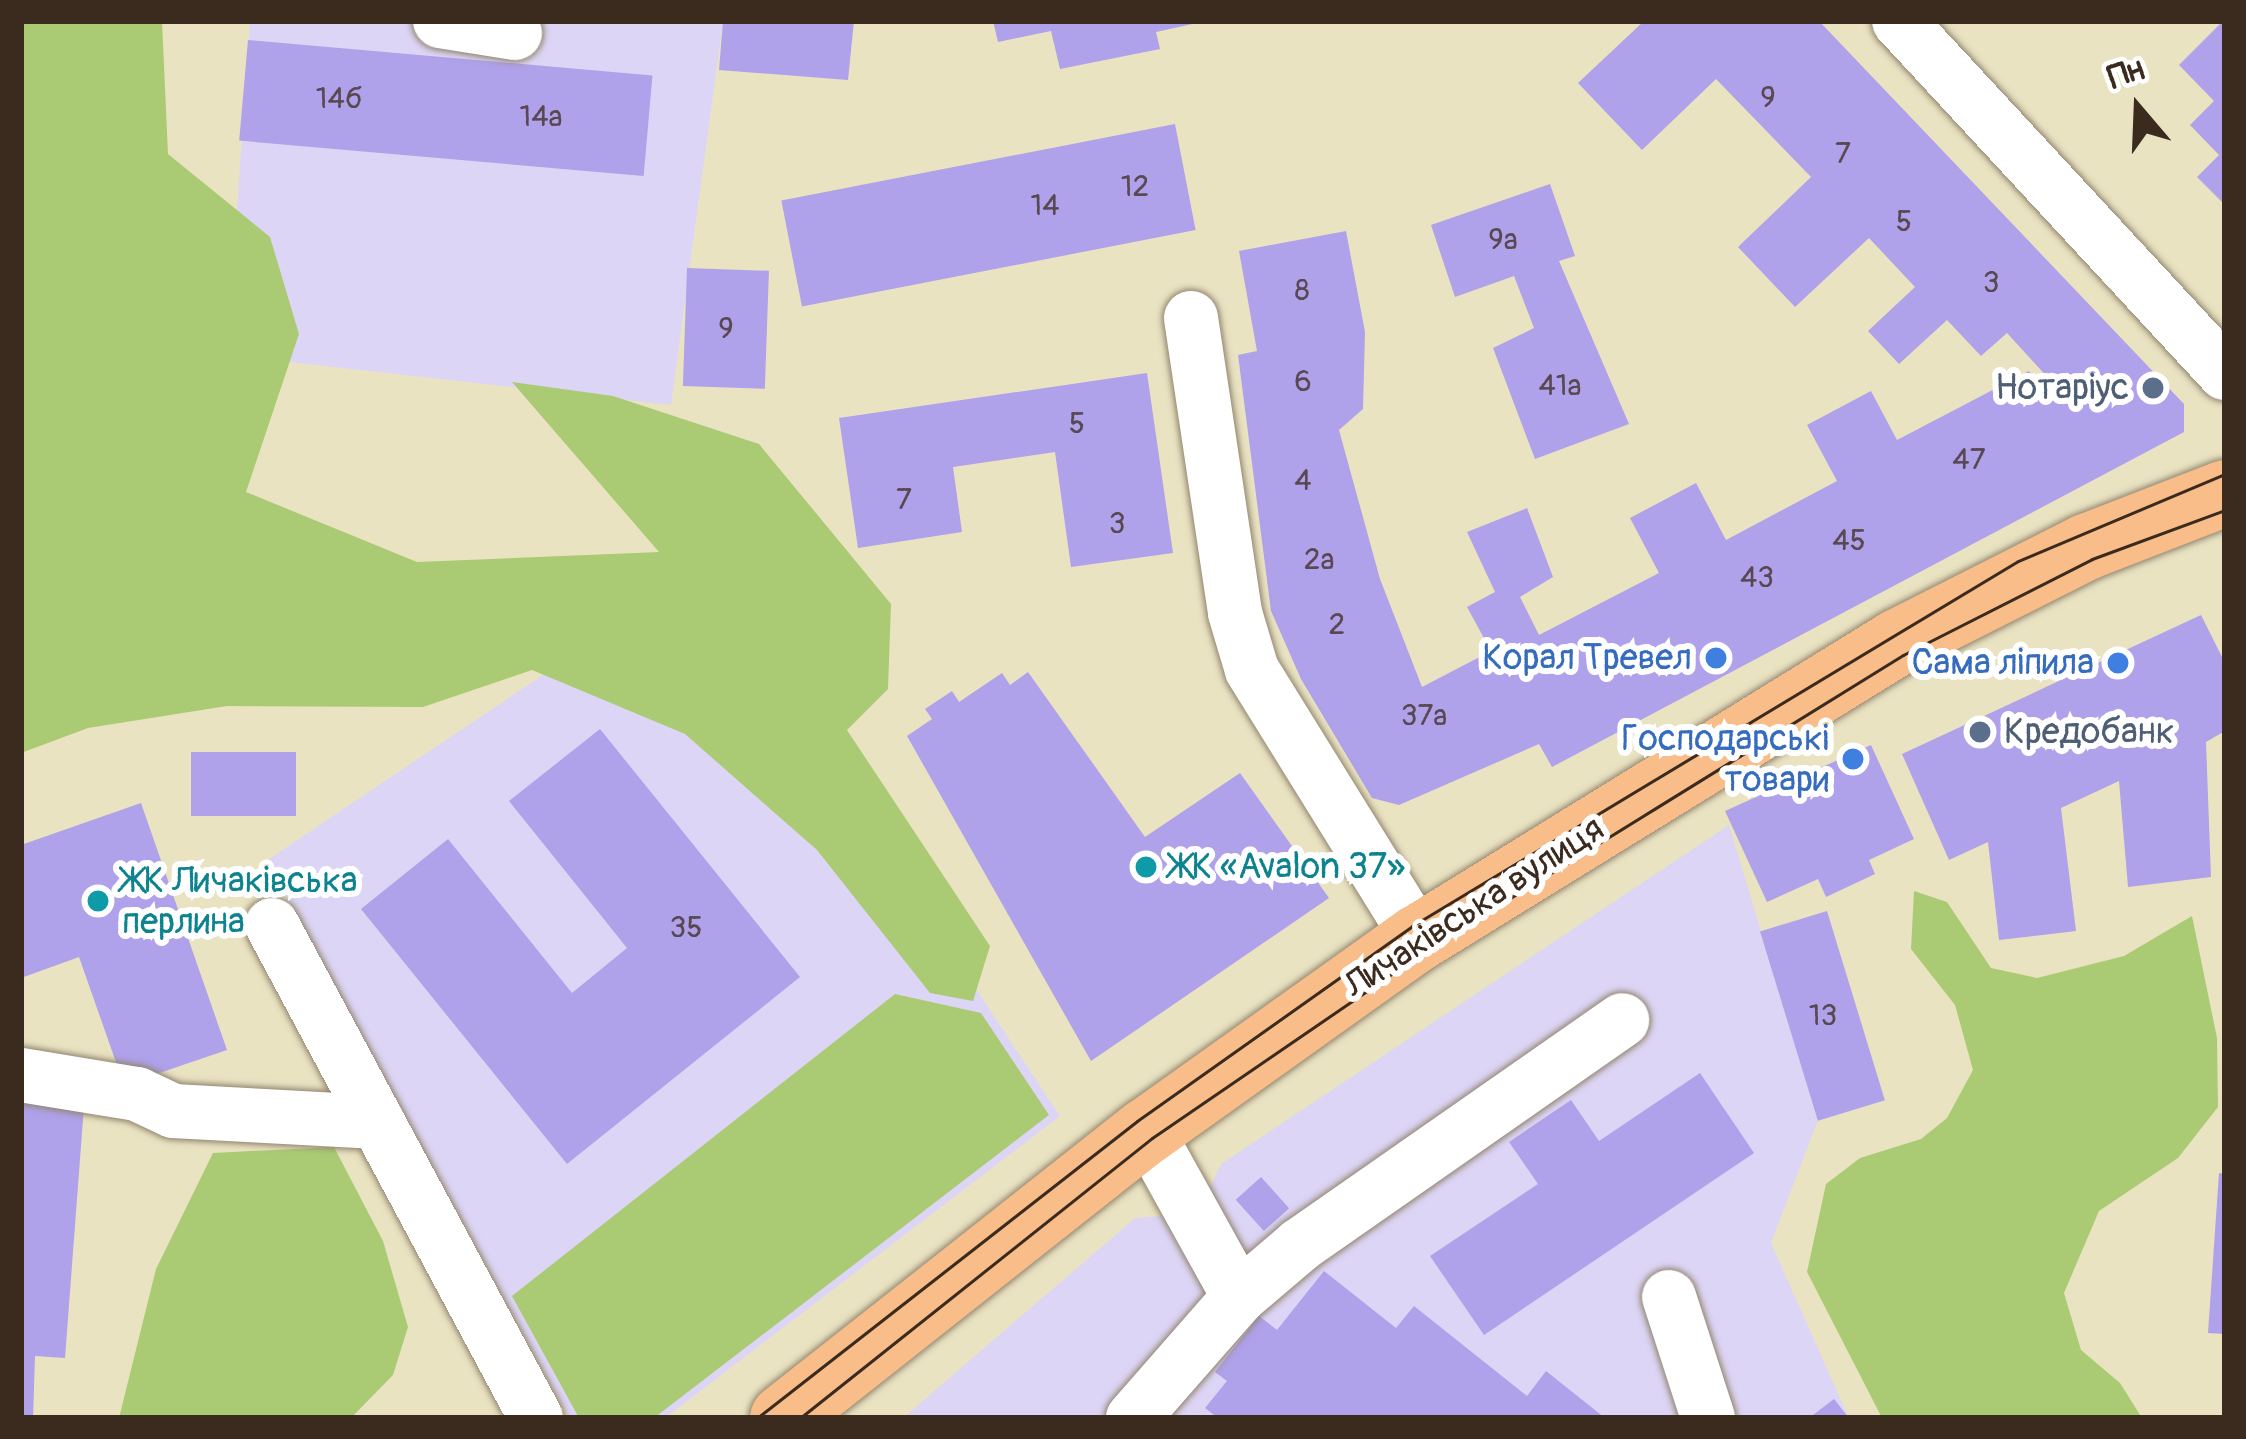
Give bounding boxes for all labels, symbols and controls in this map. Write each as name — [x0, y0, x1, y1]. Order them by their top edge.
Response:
north arrow — [2078, 48, 2198, 168]
text: Пн — [2102, 48, 2150, 99]
house number: 9 — [1760, 80, 1776, 116]
house number: 14б — [316, 81, 362, 117]
house number: 14а — [519, 99, 563, 135]
house number: 7 — [1835, 136, 1851, 172]
house number: 12 — [1121, 169, 1149, 205]
house number: 14 — [1030, 188, 1060, 224]
house number: 5 — [1896, 204, 1912, 240]
house number: 9а — [1488, 222, 1518, 258]
house number: 3 — [1983, 265, 1999, 301]
house number: 8 — [1294, 273, 1310, 309]
house number: 9 — [718, 311, 734, 347]
house number: 6 — [1294, 364, 1312, 400]
place label: Нотаріус — [1995, 366, 2129, 410]
house number: 41а — [1538, 368, 1582, 404]
marker: Нотаріус — [2140, 375, 2166, 401]
house number: 5 — [1069, 406, 1085, 442]
house number: 47 — [1952, 442, 1986, 478]
house number: 4 — [1294, 463, 1312, 499]
house number: 7 — [896, 482, 912, 518]
house number: 3 — [1109, 506, 1125, 542]
house number: 45 — [1832, 523, 1866, 559]
house number: 2а — [1304, 542, 1334, 578]
house number: 43 — [1740, 560, 1774, 596]
house number: 2 — [1329, 607, 1345, 643]
place label: Корал Тревел — [1482, 636, 1692, 680]
place label: Сама ліпила — [1911, 641, 2094, 685]
marker: Корал Тревел — [1703, 645, 1729, 671]
marker: Сама ліпила — [2105, 650, 2131, 676]
house number: 37а — [1401, 698, 1447, 734]
place label: Кредобанк — [2004, 710, 2174, 754]
place label: Господарські товари — [1621, 716, 1829, 801]
marker: Кредобанк — [1967, 719, 1993, 745]
marker: Господарські товари — [1840, 746, 1866, 772]
street label: Личаківська вулиця — [1336, 807, 1612, 1007]
place label: ЖК «Avalon 37» — [1170, 845, 1405, 889]
marker: ЖК «Avalon 37» — [1133, 854, 1159, 880]
place label: ЖК Личаківська перлина — [122, 858, 358, 943]
marker: ЖК Личаківська перлина — [85, 888, 111, 914]
house number: 35 — [670, 910, 702, 946]
house number: 13 — [1809, 998, 1837, 1034]

